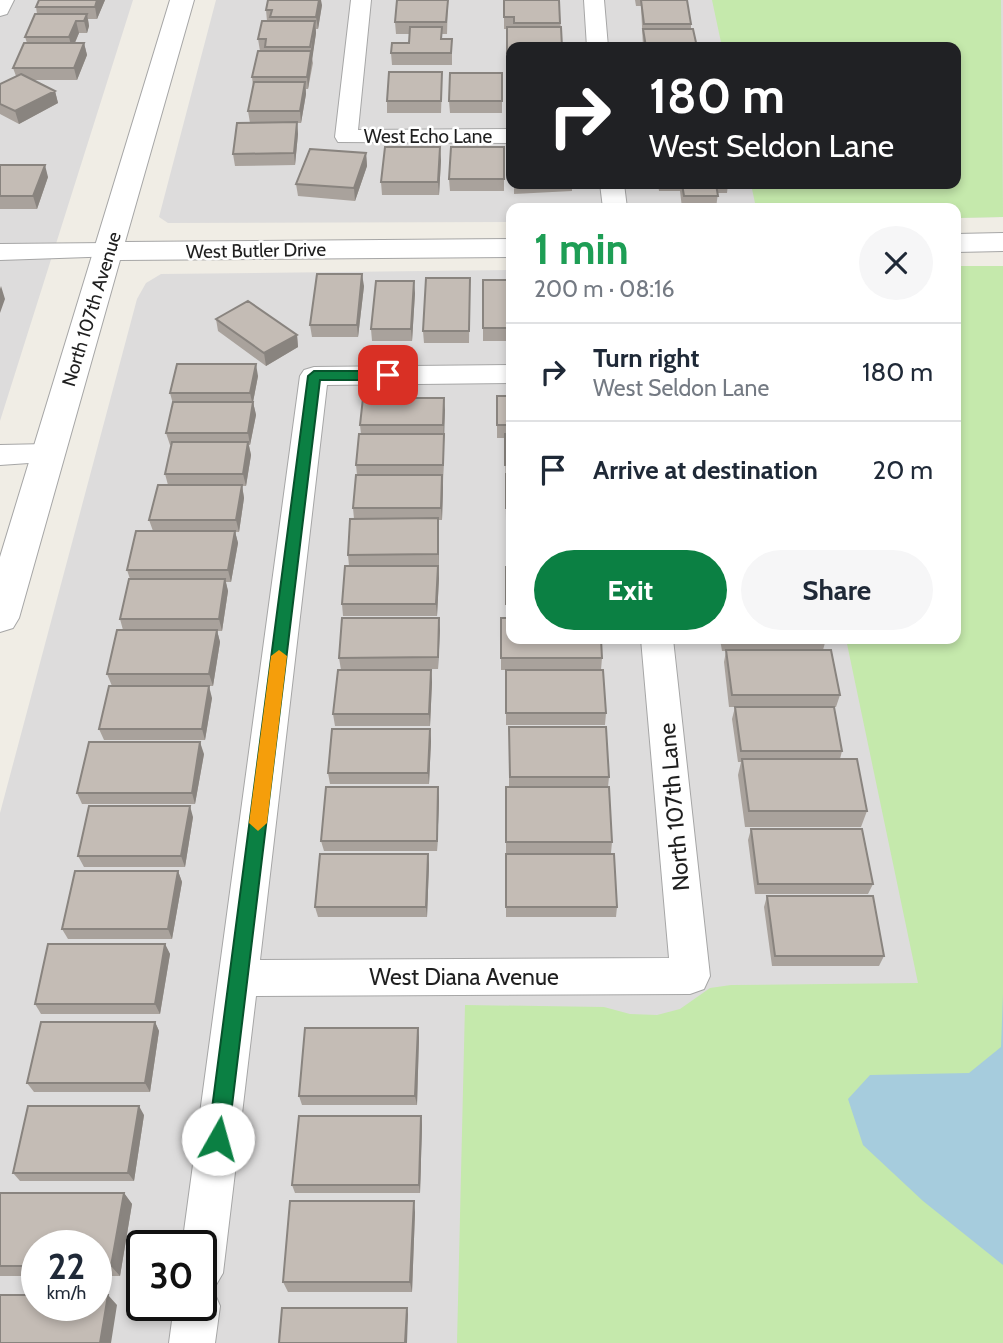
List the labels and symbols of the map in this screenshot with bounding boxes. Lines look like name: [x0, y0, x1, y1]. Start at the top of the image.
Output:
street label: West Echo Lane: [364, 125, 492, 148]
street label: North 107th Avenue: [57, 229, 126, 389]
street label: West Butler Drive: [186, 238, 327, 263]
pin: [358, 345, 418, 405]
street label: North 107th Lane: [653, 722, 695, 892]
street label: West Diana Avenue: [369, 963, 559, 991]
position arrow: [181, 1102, 255, 1176]
speed limit sign: 30: [126, 1230, 217, 1321]

